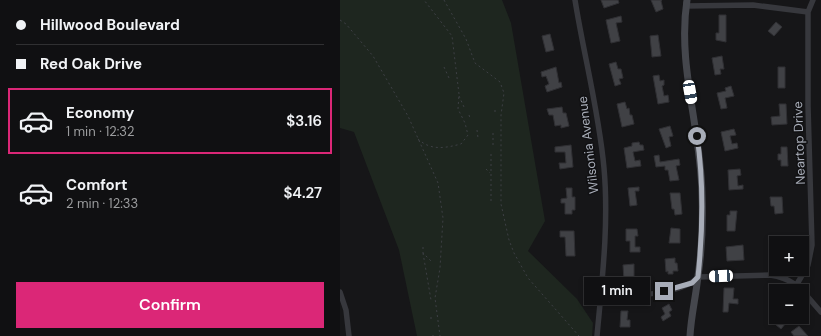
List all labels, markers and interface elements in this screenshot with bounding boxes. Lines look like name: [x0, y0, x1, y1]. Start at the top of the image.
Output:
text: Hillwood Boulevard: [40, 15, 180, 35]
text: Red Oak Drive: [40, 54, 142, 74]
car: [682, 79, 698, 105]
street label: Wilsonia Avenue: [574, 95, 602, 195]
street label: Neartop Drive: [789, 101, 809, 185]
icon: car: [18, 103, 54, 139]
text: Economy: [66, 103, 134, 123]
text: $3.16: [286, 111, 322, 131]
text: 1 min · 12:32: [66, 123, 135, 140]
route start: [688, 127, 706, 145]
icon: car: [18, 175, 54, 211]
text: Comfort: [66, 175, 127, 195]
text: $4.27: [283, 183, 322, 203]
text: 2 min · 12:33: [66, 195, 138, 212]
map controls: [769, 236, 809, 324]
button: +: [769, 236, 809, 276]
car: [709, 269, 733, 283]
callout: 1 min: [584, 277, 650, 305]
button: Confirm: [16, 282, 324, 328]
text: 1 min: [601, 282, 633, 299]
route end: [655, 282, 673, 300]
button: −: [769, 284, 809, 324]

